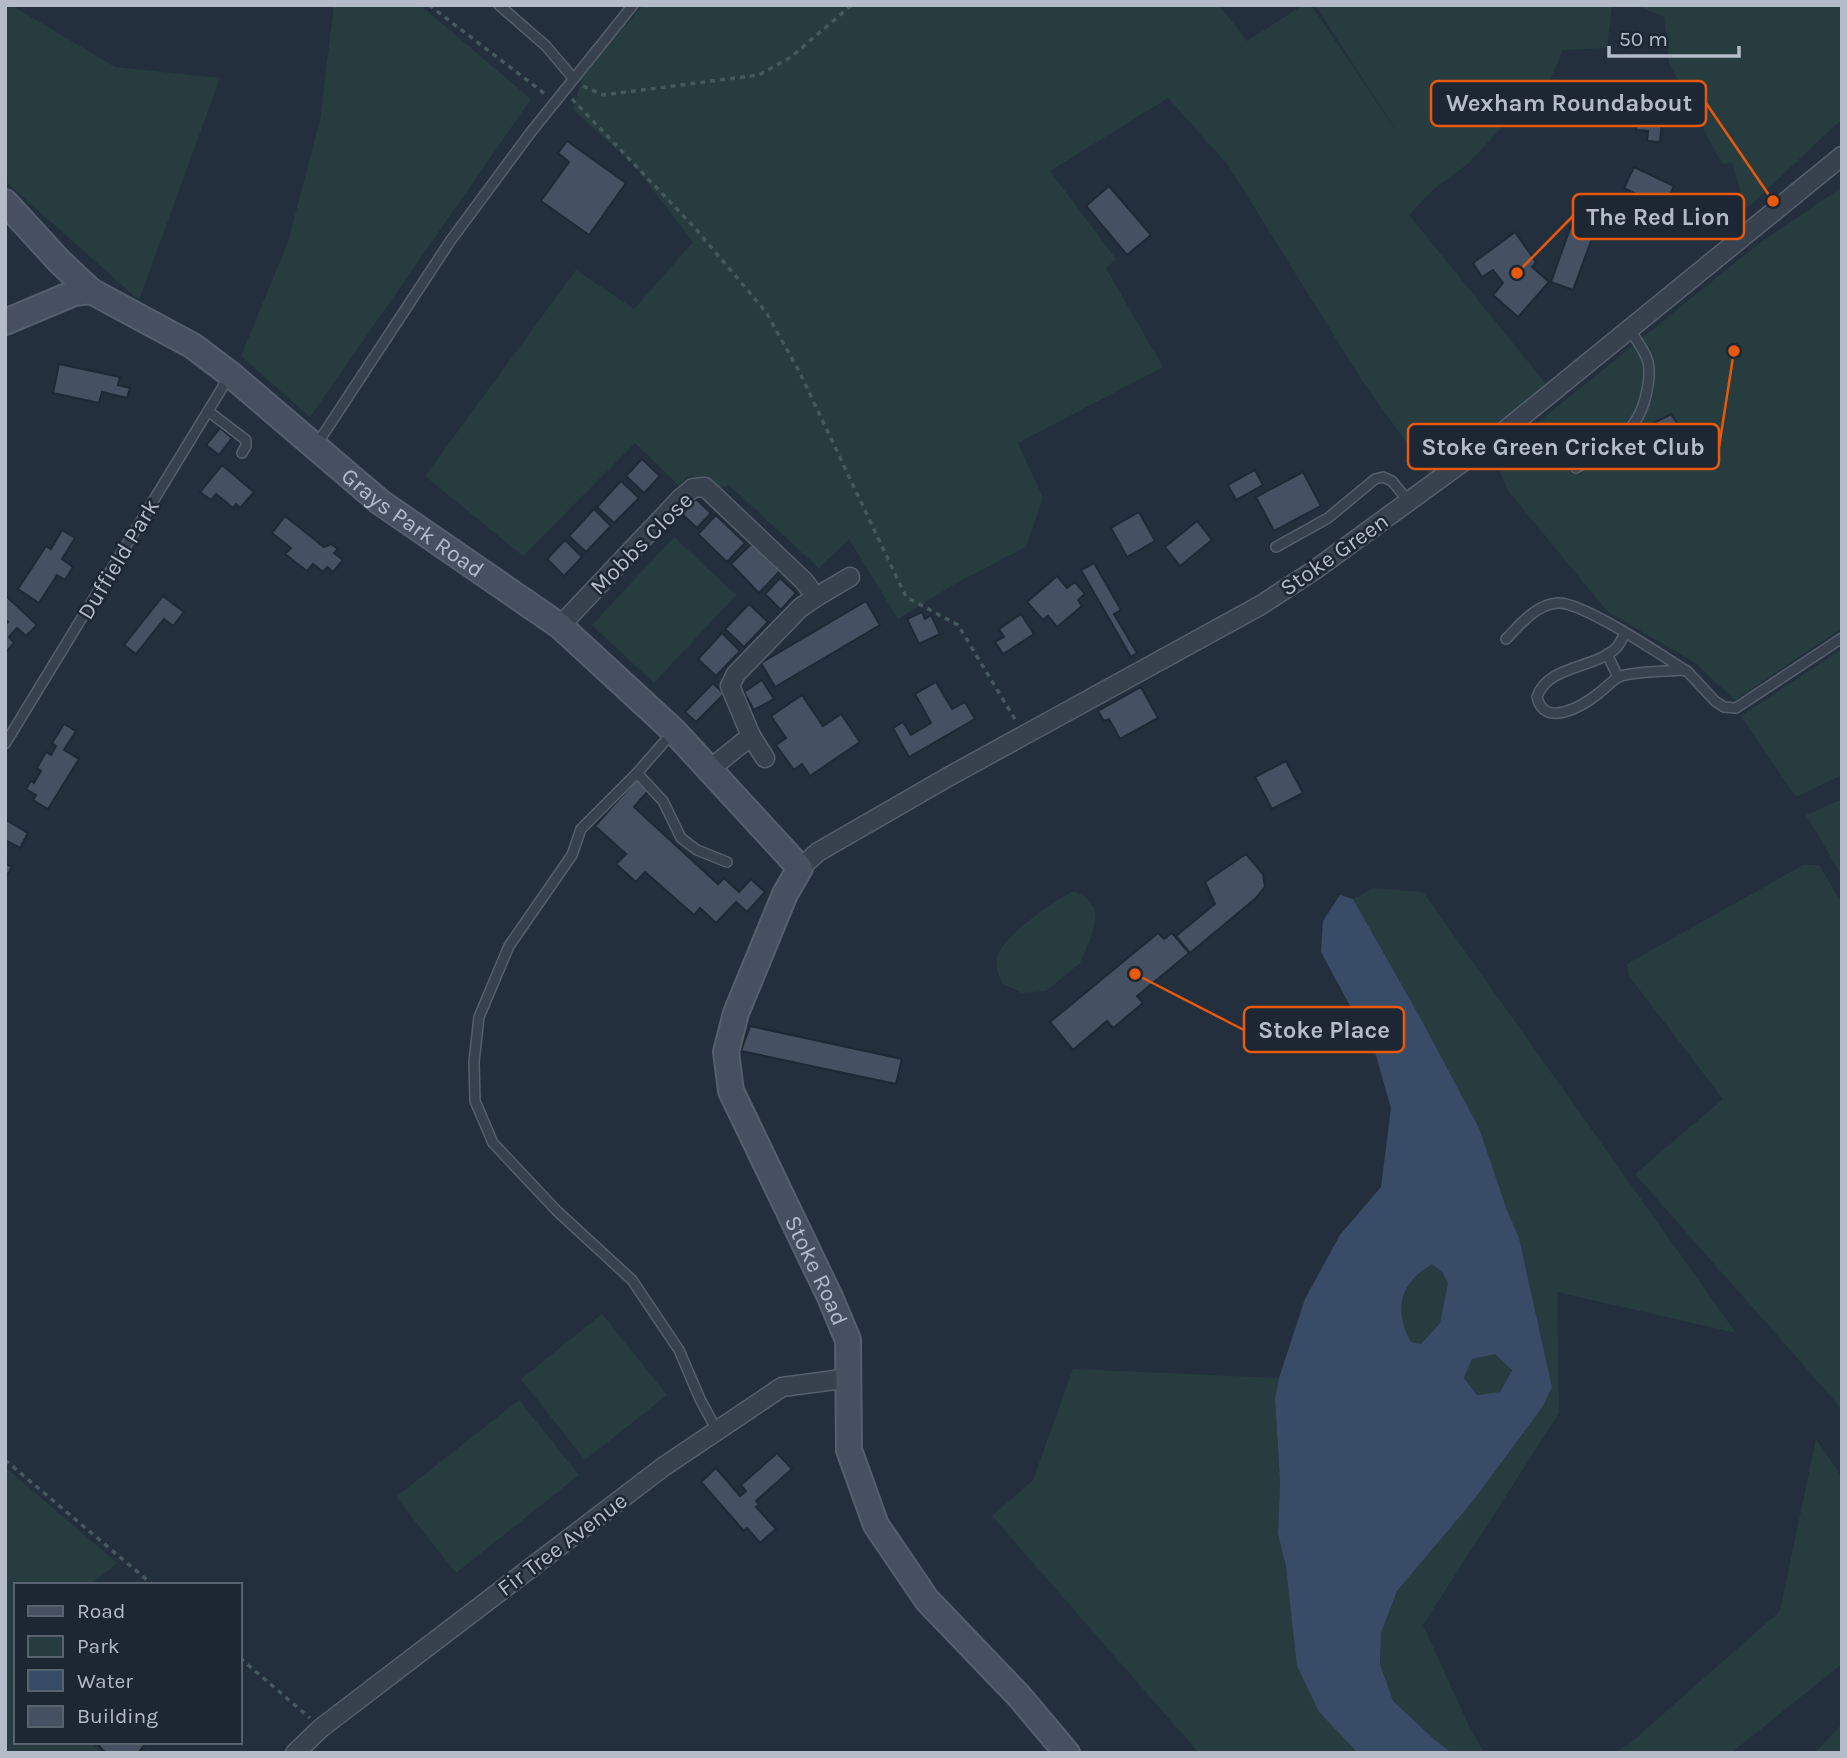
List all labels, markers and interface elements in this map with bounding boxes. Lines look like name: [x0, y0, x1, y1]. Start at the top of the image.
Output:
scale bar: [1609, 14, 1738, 58]
text: 50 m: [1619, 27, 1668, 51]
callout: Wexham Roundabout: [1431, 81, 1706, 126]
text: Wexham Roundabout: [1446, 89, 1692, 117]
callout: The Red Lion: [1573, 194, 1744, 239]
text: The Red Lion: [1586, 203, 1730, 231]
callout: Stoke Green Cricket Club: [1408, 424, 1719, 469]
text: Stoke Green Cricket Club: [1421, 433, 1705, 461]
street label: Grays Park Road: [336, 462, 489, 583]
street label: Mobbs Close: [584, 486, 698, 600]
street label: Duffield Park: [72, 494, 165, 624]
street label: Stoke Green: [1275, 507, 1394, 602]
callout: Stoke Place: [1244, 1007, 1404, 1052]
text: Stoke Place: [1258, 1016, 1390, 1044]
street label: Stoke Road: [779, 1211, 853, 1329]
street label: Fir Tree Avenue: [492, 1487, 633, 1602]
legend: [14, 1583, 242, 1744]
text: Road: [77, 1599, 125, 1623]
text: Park: [77, 1634, 120, 1658]
text: Water: [77, 1669, 133, 1693]
text: Building: [77, 1704, 158, 1728]

